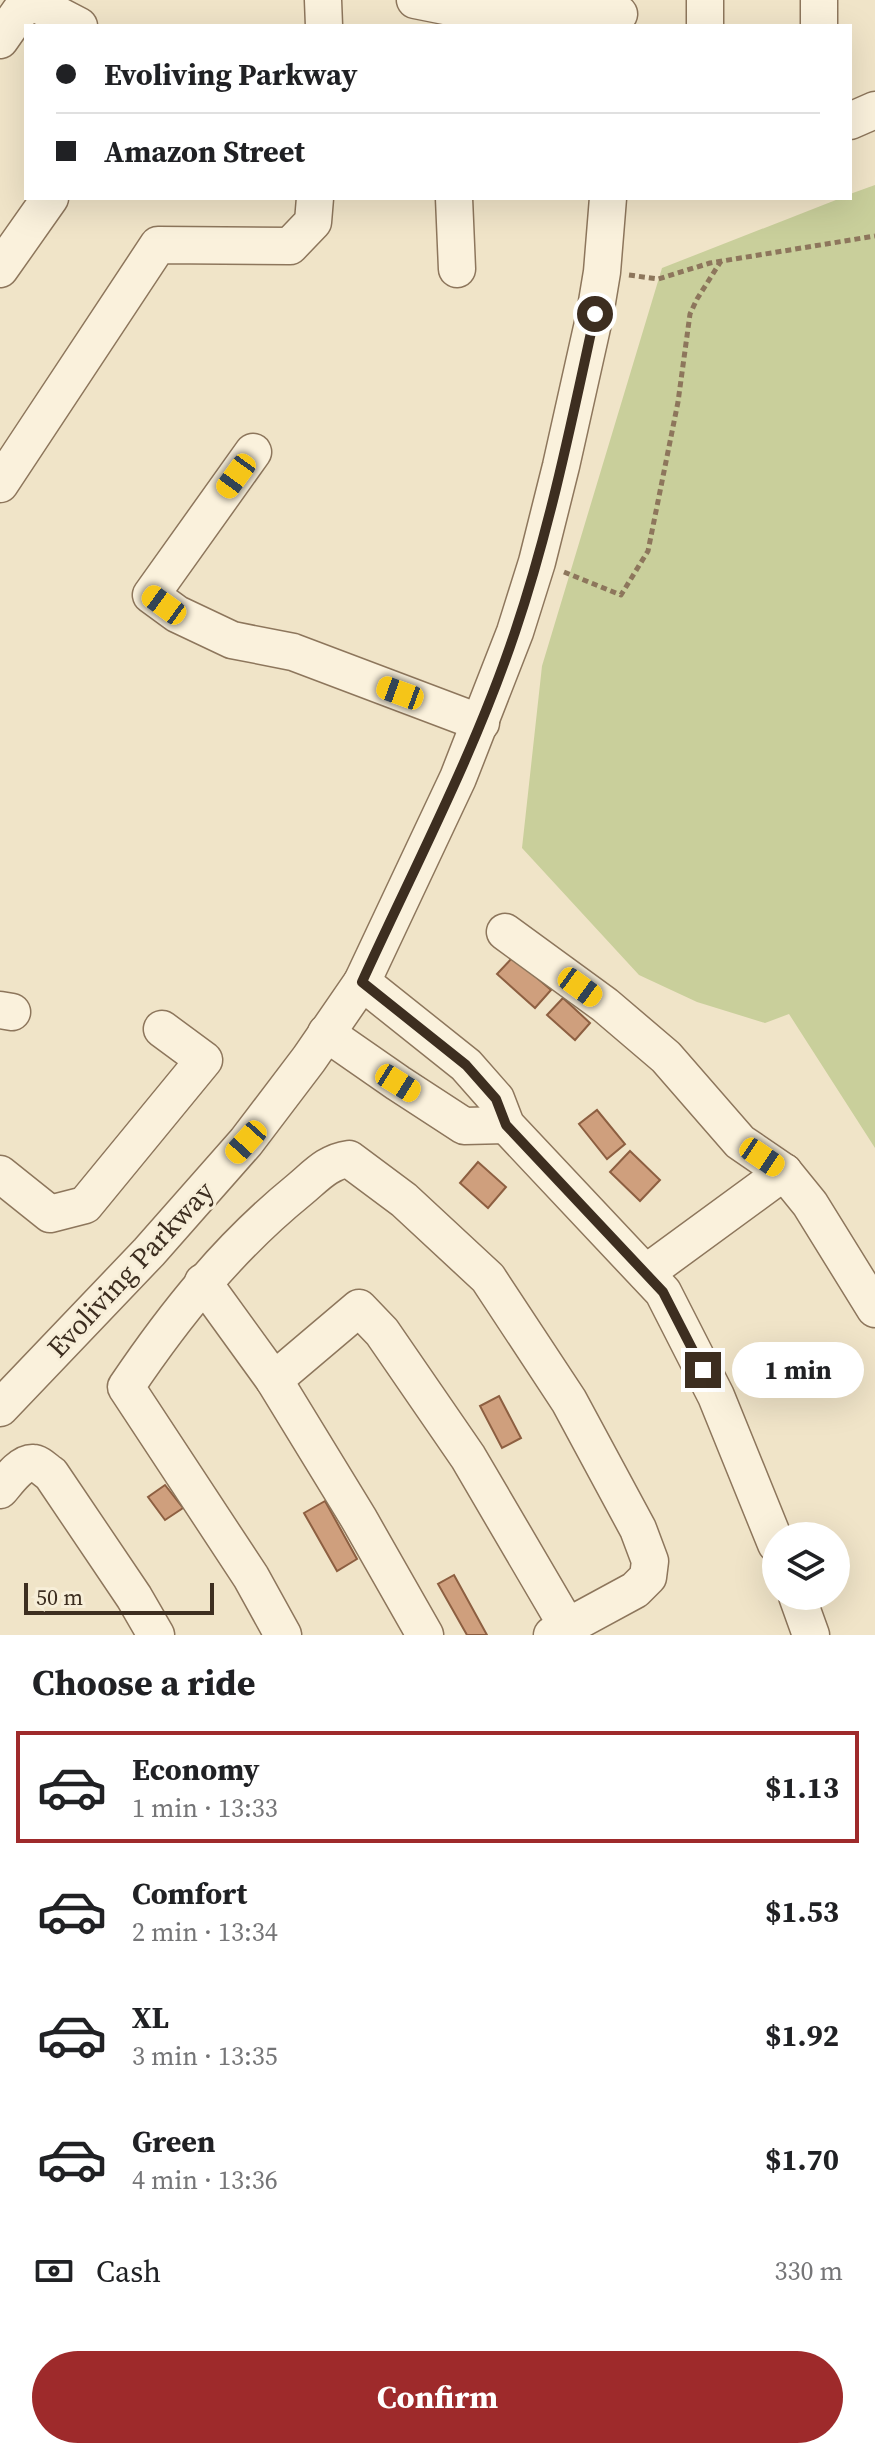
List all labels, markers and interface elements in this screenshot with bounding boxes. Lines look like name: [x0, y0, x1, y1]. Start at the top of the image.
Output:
text: Evoliving Parkway: [104, 54, 357, 95]
text: Amazon Street: [104, 131, 305, 172]
route start: [577, 296, 613, 332]
car: [212, 450, 260, 502]
car: [138, 581, 190, 629]
car: [373, 674, 427, 712]
car: [554, 963, 606, 1011]
car: [371, 1060, 425, 1106]
car: [221, 1116, 271, 1168]
car: [735, 1134, 789, 1180]
street label: Evoliving Parkway: [38, 1172, 222, 1365]
callout: 1 min: [731, 1342, 863, 1398]
route end: [685, 1352, 721, 1388]
text: 1 min: [764, 1352, 832, 1388]
map controls: [762, 1522, 850, 1610]
button: layers: [762, 1522, 850, 1610]
scale bar: [24, 1579, 214, 1615]
text: 50 m: [36, 1582, 83, 1612]
text: Choose a ride: [32, 1658, 255, 1707]
text: Economy: [132, 1749, 260, 1790]
icon: car: [36, 1751, 108, 1823]
text: $1.13: [765, 1767, 839, 1808]
text: 1 min · 13:33: [132, 1790, 278, 1826]
text: Comfort: [132, 1873, 247, 1914]
icon: car: [36, 1875, 108, 1947]
text: $1.53: [765, 1891, 839, 1932]
text: 2 min · 13:34: [132, 1914, 278, 1950]
text: XL: [132, 1997, 169, 2038]
icon: car: [36, 1999, 108, 2071]
text: $1.92: [765, 2015, 839, 2056]
text: 3 min · 13:35: [132, 2038, 278, 2074]
text: Green: [132, 2121, 215, 2162]
icon: car: [36, 2123, 108, 2195]
text: $1.70: [765, 2139, 839, 2180]
text: 4 min · 13:36: [132, 2162, 278, 2198]
icon: cash: [32, 2249, 76, 2293]
text: Cash: [96, 2251, 161, 2292]
text: 330 m: [775, 2253, 843, 2289]
button: Confirm: [32, 2351, 843, 2443]

